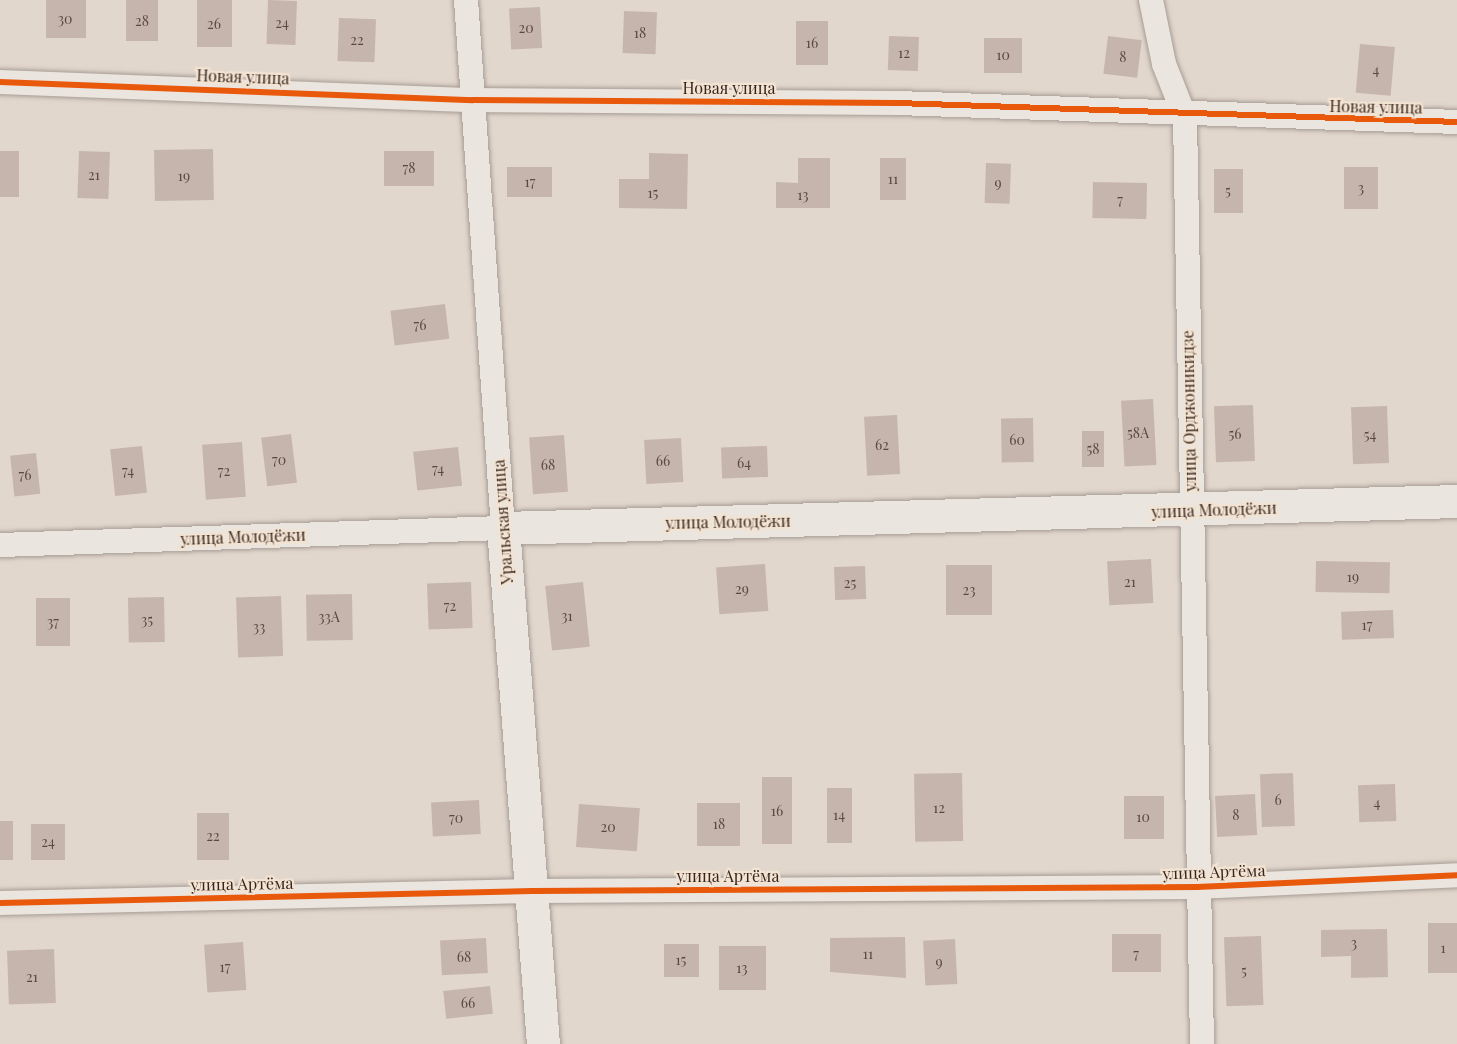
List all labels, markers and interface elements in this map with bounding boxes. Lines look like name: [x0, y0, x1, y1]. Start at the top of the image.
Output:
house number: 30: [58, 11, 72, 27]
house number: 28: [135, 13, 149, 29]
house number: 24: [275, 15, 289, 31]
house number: 26: [207, 16, 221, 32]
house number: 20: [518, 20, 534, 36]
house number: 18: [634, 25, 646, 41]
house number: 22: [350, 32, 364, 48]
house number: 16: [806, 35, 818, 51]
house number: 12: [898, 45, 910, 61]
house number: 10: [996, 47, 1010, 63]
house number: 8: [1119, 49, 1127, 65]
house number: 4: [1373, 62, 1379, 78]
street label: Новая улица: [196, 66, 290, 88]
street label: Новая улица: [682, 78, 776, 98]
street label: Новая улица: [1329, 97, 1423, 117]
house number: 78: [403, 160, 415, 176]
house number: 21: [88, 167, 100, 183]
house number: 19: [178, 168, 190, 184]
house number: 11: [888, 171, 898, 187]
house number: 17: [525, 174, 535, 190]
house number: 9: [994, 175, 1002, 191]
house number: 3: [1358, 180, 1364, 196]
house number: 5: [1225, 183, 1231, 199]
house number: 15: [648, 185, 658, 201]
house number: 13: [797, 187, 809, 203]
house number: 7: [1117, 192, 1123, 208]
house number: 76: [414, 317, 426, 333]
street label: улица Орджоникидзе: [1178, 330, 1200, 492]
house number: 58А: [1127, 425, 1149, 441]
house number: 56: [1228, 426, 1242, 442]
house number: 54: [1364, 427, 1376, 443]
house number: 60: [1009, 432, 1025, 448]
house number: 62: [875, 437, 889, 453]
house number: 58: [1086, 441, 1100, 457]
house number: 70: [272, 452, 286, 468]
house number: 66: [656, 453, 670, 469]
house number: 64: [737, 455, 751, 471]
house number: 68: [541, 457, 555, 473]
street label: Уральская улица: [489, 459, 517, 585]
house number: 74: [432, 461, 444, 477]
house number: 74: [122, 463, 134, 479]
house number: 72: [218, 463, 230, 479]
house number: 76: [19, 467, 31, 483]
street label: улица Молодёжи: [1151, 498, 1277, 522]
street label: улица Молодёжи: [665, 511, 791, 533]
street label: улица Молодёжи: [180, 525, 306, 549]
house number: 19: [1347, 569, 1359, 585]
house number: 21: [1124, 574, 1136, 590]
house number: 25: [844, 575, 856, 591]
house number: 29: [735, 581, 749, 597]
house number: 23: [962, 582, 976, 598]
house number: 72: [444, 598, 456, 614]
house number: 31: [561, 608, 573, 624]
house number: 33А: [318, 609, 340, 625]
house number: 35: [141, 612, 153, 628]
house number: 37: [47, 614, 59, 630]
house number: 17: [1362, 617, 1372, 633]
house number: 33: [253, 619, 265, 635]
house number: 6: [1274, 792, 1282, 808]
house number: 4: [1374, 795, 1380, 811]
house number: 12: [933, 800, 945, 816]
house number: 16: [771, 803, 783, 819]
house number: 14: [833, 807, 845, 823]
house number: 8: [1232, 807, 1240, 823]
house number: 10: [1136, 809, 1150, 825]
house number: 70: [449, 810, 463, 826]
house number: 18: [713, 816, 725, 832]
house number: 20: [600, 819, 616, 835]
house number: 22: [206, 828, 220, 844]
house number: 24: [41, 834, 55, 850]
street label: улица Артёма: [1162, 861, 1266, 883]
street label: улица Артёма: [677, 866, 779, 886]
street label: улица Артёма: [190, 874, 294, 894]
house number: 3: [1351, 935, 1357, 951]
house number: 1: [1440, 940, 1446, 956]
house number: 11: [863, 946, 873, 962]
house number: 7: [1133, 946, 1139, 962]
house number: 68: [457, 949, 471, 965]
house number: 15: [676, 952, 686, 968]
house number: 9: [935, 954, 943, 970]
house number: 17: [220, 959, 230, 975]
house number: 13: [736, 960, 748, 976]
house number: 5: [1241, 963, 1247, 979]
house number: 21: [26, 969, 38, 985]
house number: 66: [461, 995, 475, 1011]

